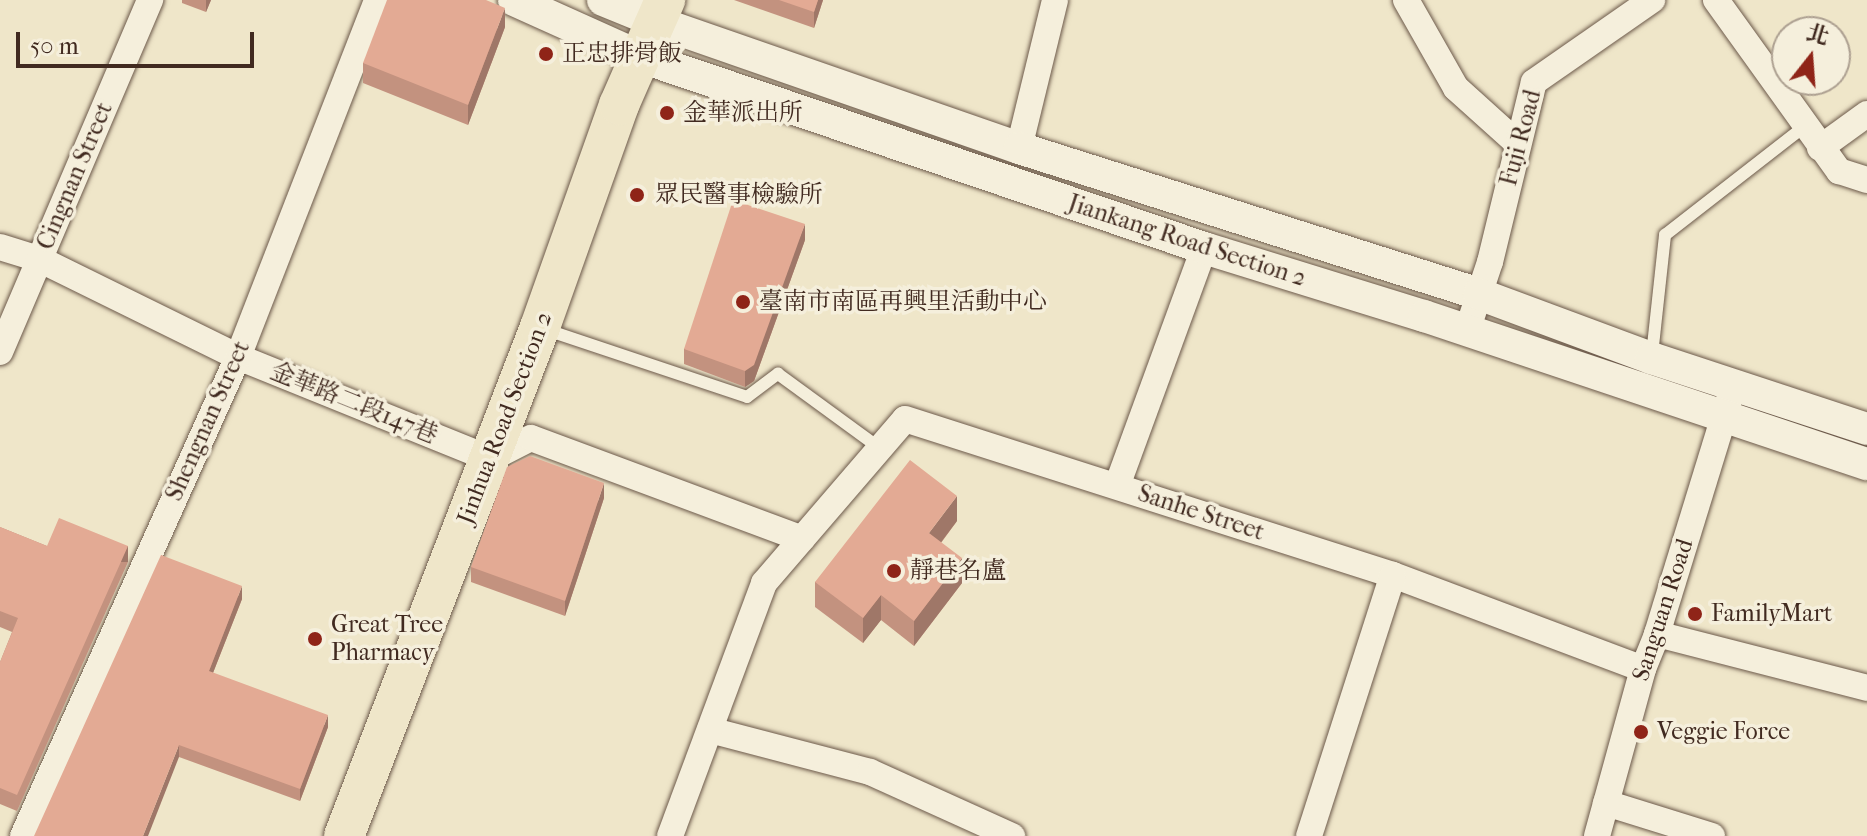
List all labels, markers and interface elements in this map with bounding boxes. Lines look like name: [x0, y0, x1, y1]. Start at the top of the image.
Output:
scale bar: [20, 16, 258, 66]
north arrow: [1771, 16, 1851, 96]
text: 北: [1803, 19, 1832, 51]
text: 50 m: [30, 32, 79, 60]
place label: 正忠排骨飯: [562, 40, 682, 68]
marker: 正忠排骨飯: [537, 45, 555, 63]
street label: Fuji Road: [1494, 87, 1548, 189]
street label: Cingnan Street: [31, 98, 119, 254]
place label: 金華派出所: [683, 99, 803, 127]
marker: 金華派出所: [658, 104, 676, 122]
place label: 眾民醫事檢驗所: [655, 181, 823, 209]
marker: 眾民醫事檢驗所: [626, 184, 648, 206]
street label: Jiankang Road Section 2: [1064, 189, 1310, 293]
place label: 臺南市南區再興里活動中心: [759, 288, 1047, 316]
marker: 臺南市南區再興里活動中心: [734, 293, 752, 311]
street label: Jinhua Road Section 2: [451, 308, 559, 528]
street label: Shengnan Street: [160, 337, 256, 505]
street label: 金華路二段147巷: [266, 356, 442, 450]
street label: Sanhe Street: [1134, 479, 1268, 547]
street label: Sanguan Road: [1626, 535, 1700, 685]
place label: 靜巷名盧: [910, 557, 1006, 585]
marker: 靜巷名盧: [885, 562, 903, 580]
place label: FamilyMart: [1711, 600, 1832, 628]
marker: FamilyMart: [1686, 605, 1704, 623]
place label: Great Tree Pharmacy: [331, 611, 443, 667]
marker: Great Tree Pharmacy: [306, 630, 324, 648]
place label: Veggie Force: [1657, 718, 1790, 746]
marker: Veggie Force: [1632, 723, 1650, 741]

